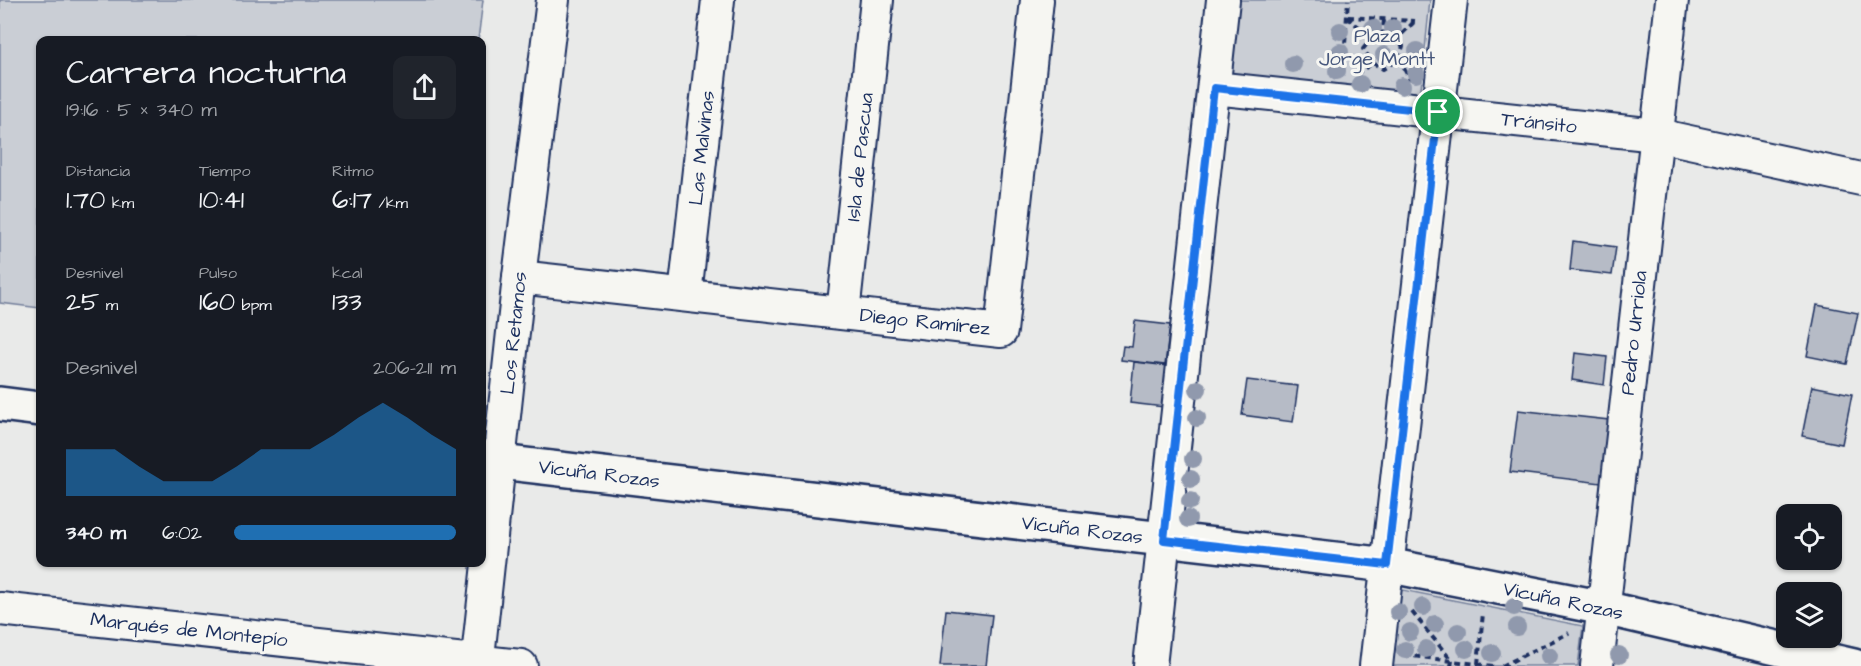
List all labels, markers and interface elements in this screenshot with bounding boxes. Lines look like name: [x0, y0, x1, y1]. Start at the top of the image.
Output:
park label: Plaza Jorge Montt: [1319, 22, 1435, 74]
text: Carrera nocturna: [66, 50, 346, 96]
button: share: [393, 56, 456, 119]
pin: [1412, 86, 1463, 137]
street label: Las Malvinas: [682, 89, 722, 207]
street label: Isla de Pascua: [839, 91, 881, 223]
icon: arrive: [1421, 95, 1454, 128]
text: 19:16 · 5 × 340 m: [66, 96, 217, 124]
street label: Tránsito: [1500, 105, 1578, 141]
text: Distancia: [66, 160, 130, 182]
text: Tiempo: [199, 160, 250, 182]
text: Ritmo: [332, 160, 374, 182]
text: 1.70: [66, 182, 105, 218]
text: 10:41: [199, 182, 244, 218]
text: 6:17: [332, 182, 372, 218]
text: km: [105, 192, 134, 214]
text: /km: [372, 192, 408, 214]
text: Desnivel: [66, 262, 123, 284]
text: Pulso: [199, 262, 237, 284]
text: kcal: [332, 262, 363, 284]
street label: Pedro Urriola: [1614, 269, 1654, 397]
street label: Los Retamos: [494, 270, 534, 396]
text: 25: [66, 284, 99, 320]
text: 160: [199, 284, 235, 320]
text: 133: [332, 284, 362, 320]
text: m: [99, 294, 118, 316]
text: bpm: [235, 294, 272, 316]
street label: Diego Ramírez: [858, 301, 992, 344]
text: Desnivel: [66, 354, 137, 382]
text: 206–211 m: [373, 354, 456, 382]
street label: Vicuña Rozas: [537, 453, 661, 495]
map controls: [1776, 504, 1842, 648]
button: locate: [1776, 504, 1842, 570]
street label: Vicuña Rozas: [1020, 509, 1144, 551]
text: 340 m: [66, 519, 126, 547]
text: 6:02: [162, 519, 202, 547]
street label: Vicuña Rozas: [1500, 575, 1626, 627]
button: layers: [1776, 582, 1842, 648]
street label: Marqués de Montepío: [89, 606, 289, 654]

